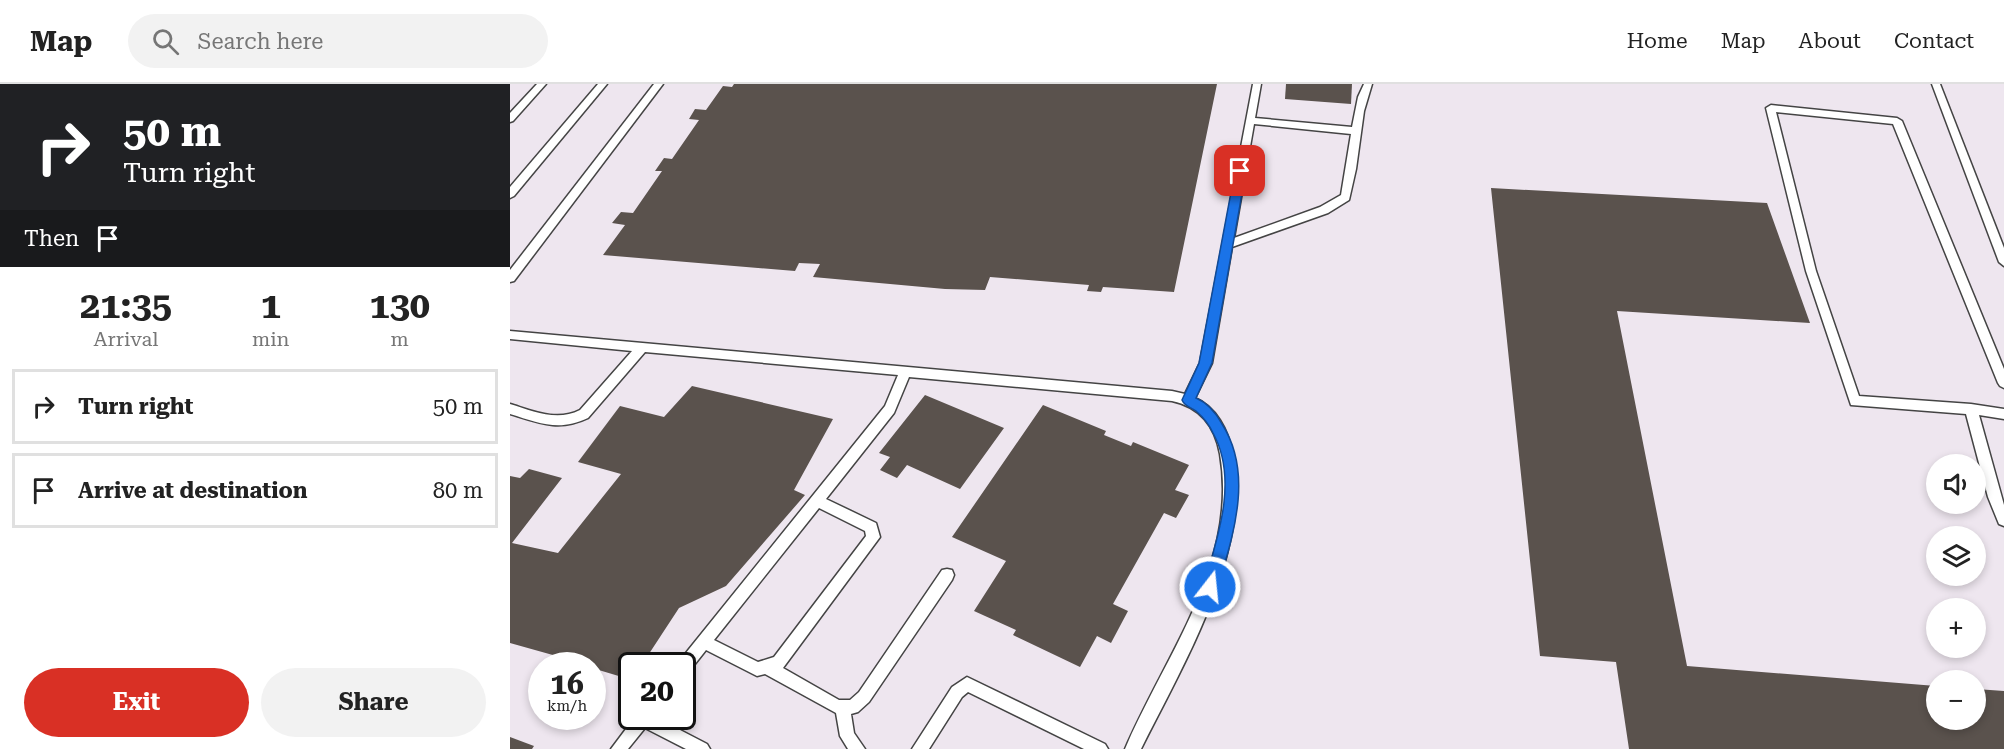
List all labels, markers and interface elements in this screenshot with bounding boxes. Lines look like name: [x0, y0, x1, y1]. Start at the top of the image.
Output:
search box: [128, 14, 548, 68]
text: Map: [30, 25, 92, 58]
icon: search: [149, 25, 182, 58]
text: Search here: [197, 29, 323, 54]
text: Home: [1627, 29, 1688, 53]
text: Map: [1721, 29, 1766, 53]
text: About: [1799, 29, 1861, 53]
text: Contact: [1894, 29, 1974, 53]
text: 50 m: [123, 107, 221, 156]
icon: right: [24, 108, 102, 186]
pin: [1214, 145, 1265, 196]
icon: arrive: [1223, 154, 1256, 187]
text: Turn right: [123, 157, 256, 189]
icon: arrive: [91, 222, 124, 255]
text: Then: [24, 226, 79, 251]
text: 21:35: [80, 285, 172, 327]
text: 1: [261, 285, 281, 327]
text: 130: [370, 285, 430, 327]
text: Arrival: [93, 327, 158, 351]
text: min: [252, 327, 289, 351]
text: m: [391, 327, 409, 351]
icon: right: [27, 390, 60, 423]
text: Turn right: [78, 394, 193, 419]
text: 50 m: [433, 394, 483, 419]
map controls: [1926, 454, 1986, 730]
button: sound: [1926, 454, 1986, 514]
icon: arrive: [27, 474, 60, 507]
text: Arrive at destination: [78, 478, 307, 503]
text: 80 m: [433, 478, 483, 503]
button: layers: [1926, 526, 1986, 586]
position arrow: [1178, 555, 1242, 619]
button: +: [1926, 598, 1986, 658]
speed limit sign: 20: [618, 652, 696, 730]
text: 16: [550, 666, 584, 701]
button: Exit: [24, 668, 249, 737]
button: Share: [261, 668, 486, 737]
button: −: [1926, 670, 1986, 730]
text: km/h: [547, 697, 587, 715]

